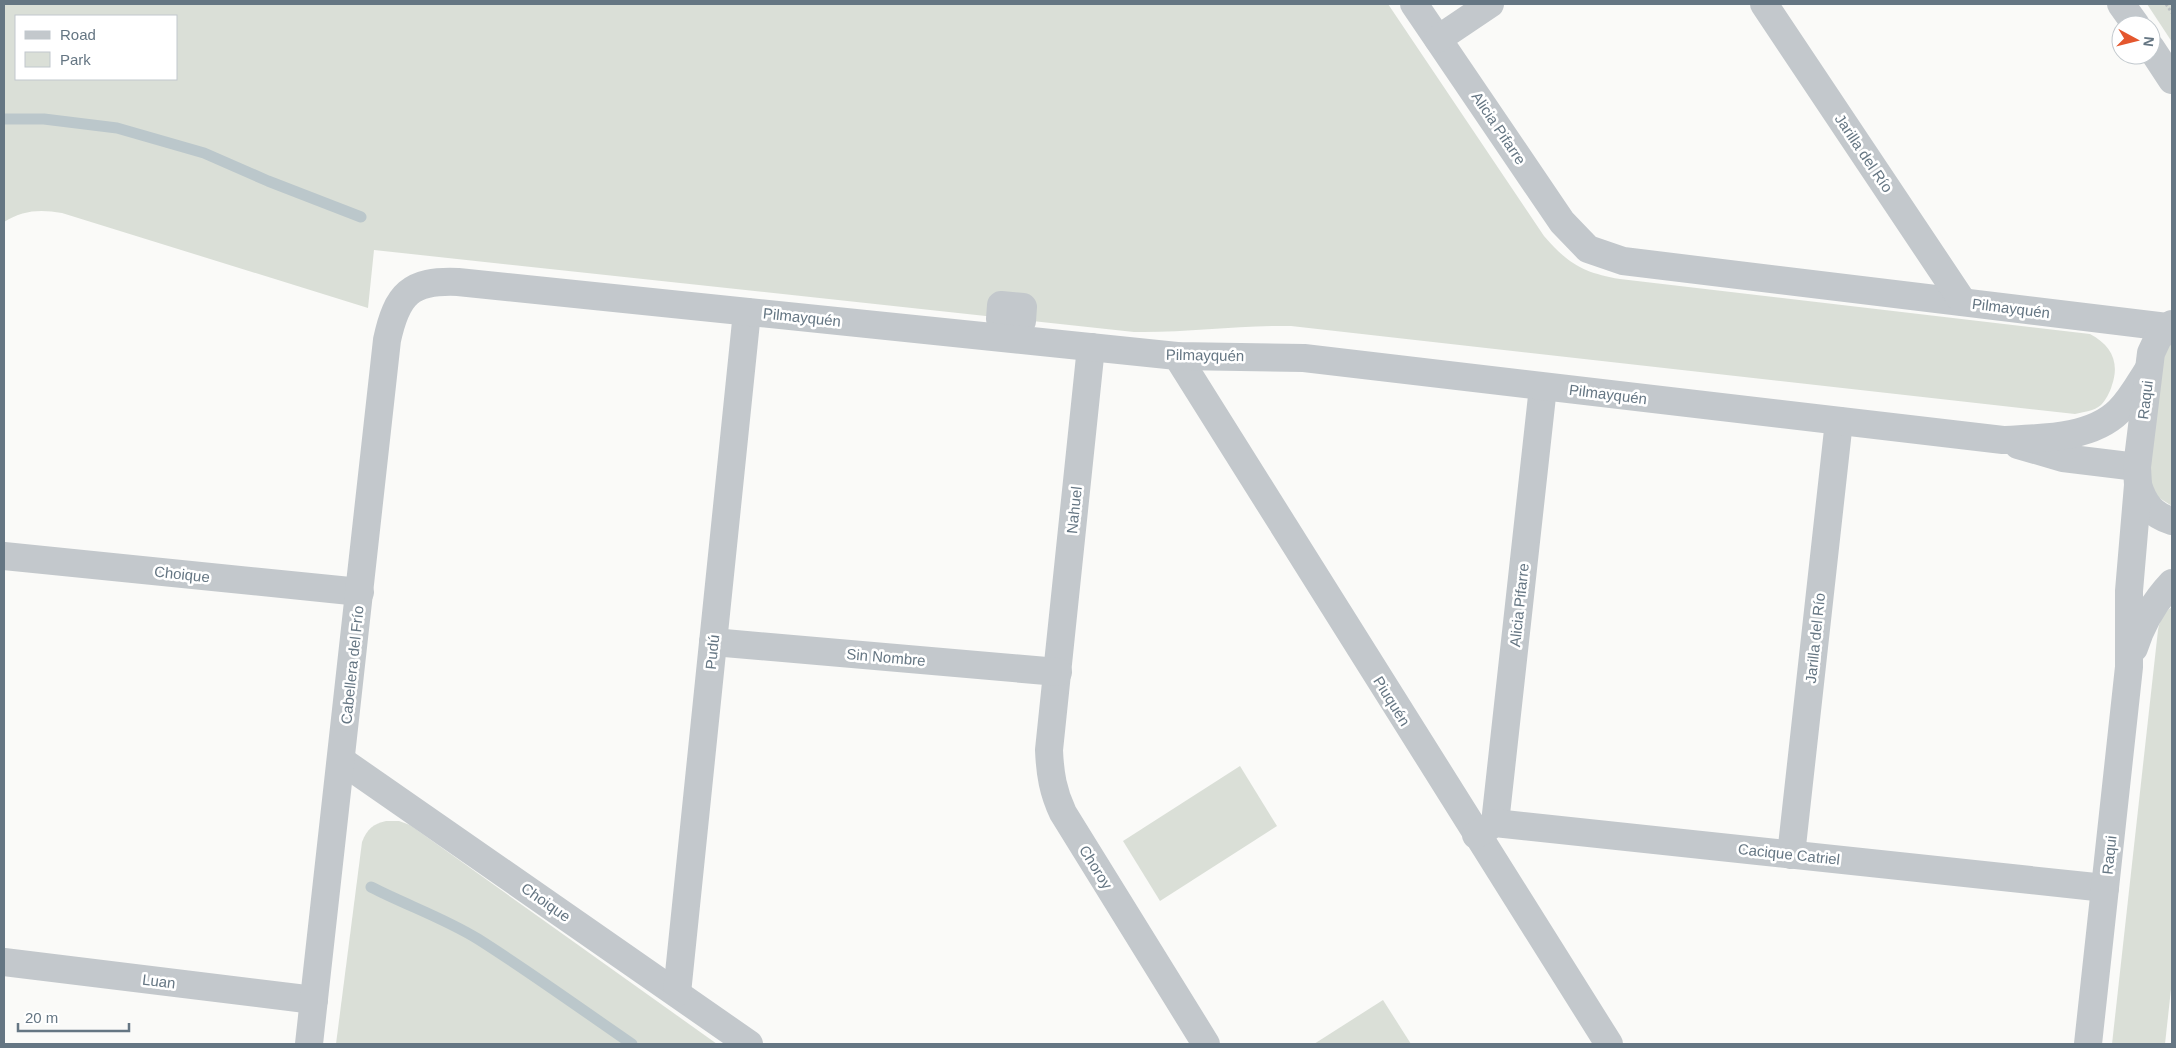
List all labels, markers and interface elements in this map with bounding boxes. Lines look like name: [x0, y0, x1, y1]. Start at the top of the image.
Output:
legend: [15, 15, 178, 80]
north arrow: [2111, 15, 2161, 65]
text: Road: [60, 26, 96, 43]
text: N: [2140, 36, 2157, 48]
text: Park: [60, 51, 91, 68]
street label: Alicia Pifarre: [1468, 88, 1530, 168]
street label: Jarilla del Río: [1832, 111, 1896, 195]
street label: Pilmayquén: [1971, 295, 2051, 321]
street label: Pilmayquén: [762, 304, 842, 330]
street label: Pilmayquén: [1166, 346, 1244, 364]
street label: Raqui: [2134, 380, 2156, 420]
street label: Pilmayquén: [1568, 381, 1648, 407]
street label: Nahuel: [1063, 485, 1085, 535]
street label: Alicia Pifarre: [1506, 562, 1532, 648]
street label: Choique: [153, 563, 211, 585]
street label: Jarilla del Río: [1802, 592, 1828, 684]
street label: Cabellera del Frío: [337, 605, 367, 725]
street label: Pudú: [702, 634, 722, 670]
street label: Sin Nombre: [846, 645, 926, 669]
street label: Piuquén: [1370, 673, 1414, 729]
street label: Raqui: [2098, 835, 2120, 875]
street label: Cacique Catriel: [1737, 840, 1841, 868]
street label: Choroy: [1076, 842, 1116, 892]
street label: Choique: [518, 879, 574, 925]
street label: Luan: [141, 971, 177, 991]
scale bar: [18, 1000, 129, 1032]
text: 20 m: [25, 1009, 58, 1026]

